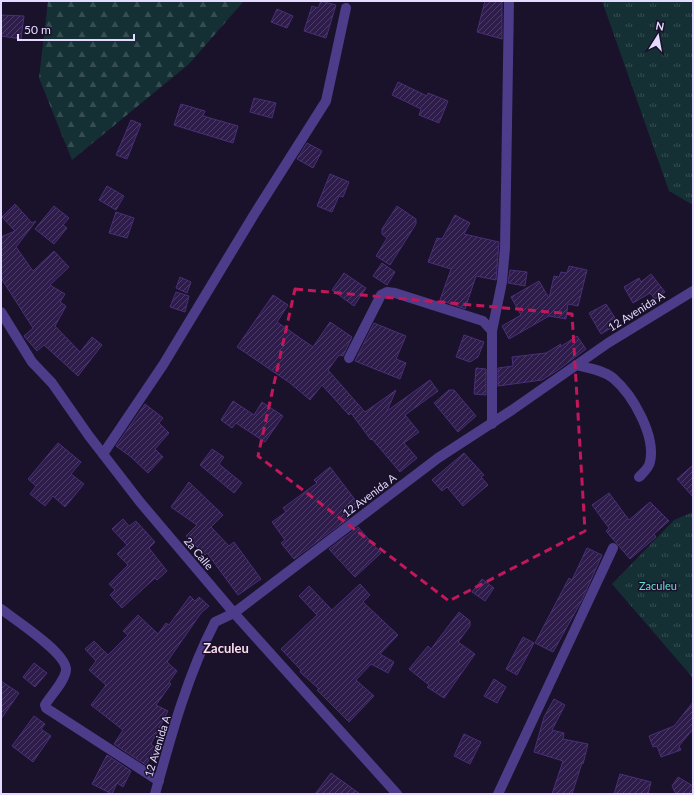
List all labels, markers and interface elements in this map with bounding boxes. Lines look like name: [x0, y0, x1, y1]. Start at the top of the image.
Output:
scale bar: [18, 16, 134, 42]
north arrow: [638, 16, 678, 56]
text: N: [655, 19, 665, 33]
text: 50 m: [24, 22, 51, 37]
street label: 12 Avenida A: [605, 288, 667, 333]
street label: 12 Avenida A: [340, 470, 399, 519]
street label: 2a Calle: [182, 534, 216, 572]
park label: Zaculeu: [639, 579, 677, 592]
district label: Zaculeu: [203, 640, 249, 656]
street label: 12 Avenida A: [141, 713, 173, 778]

